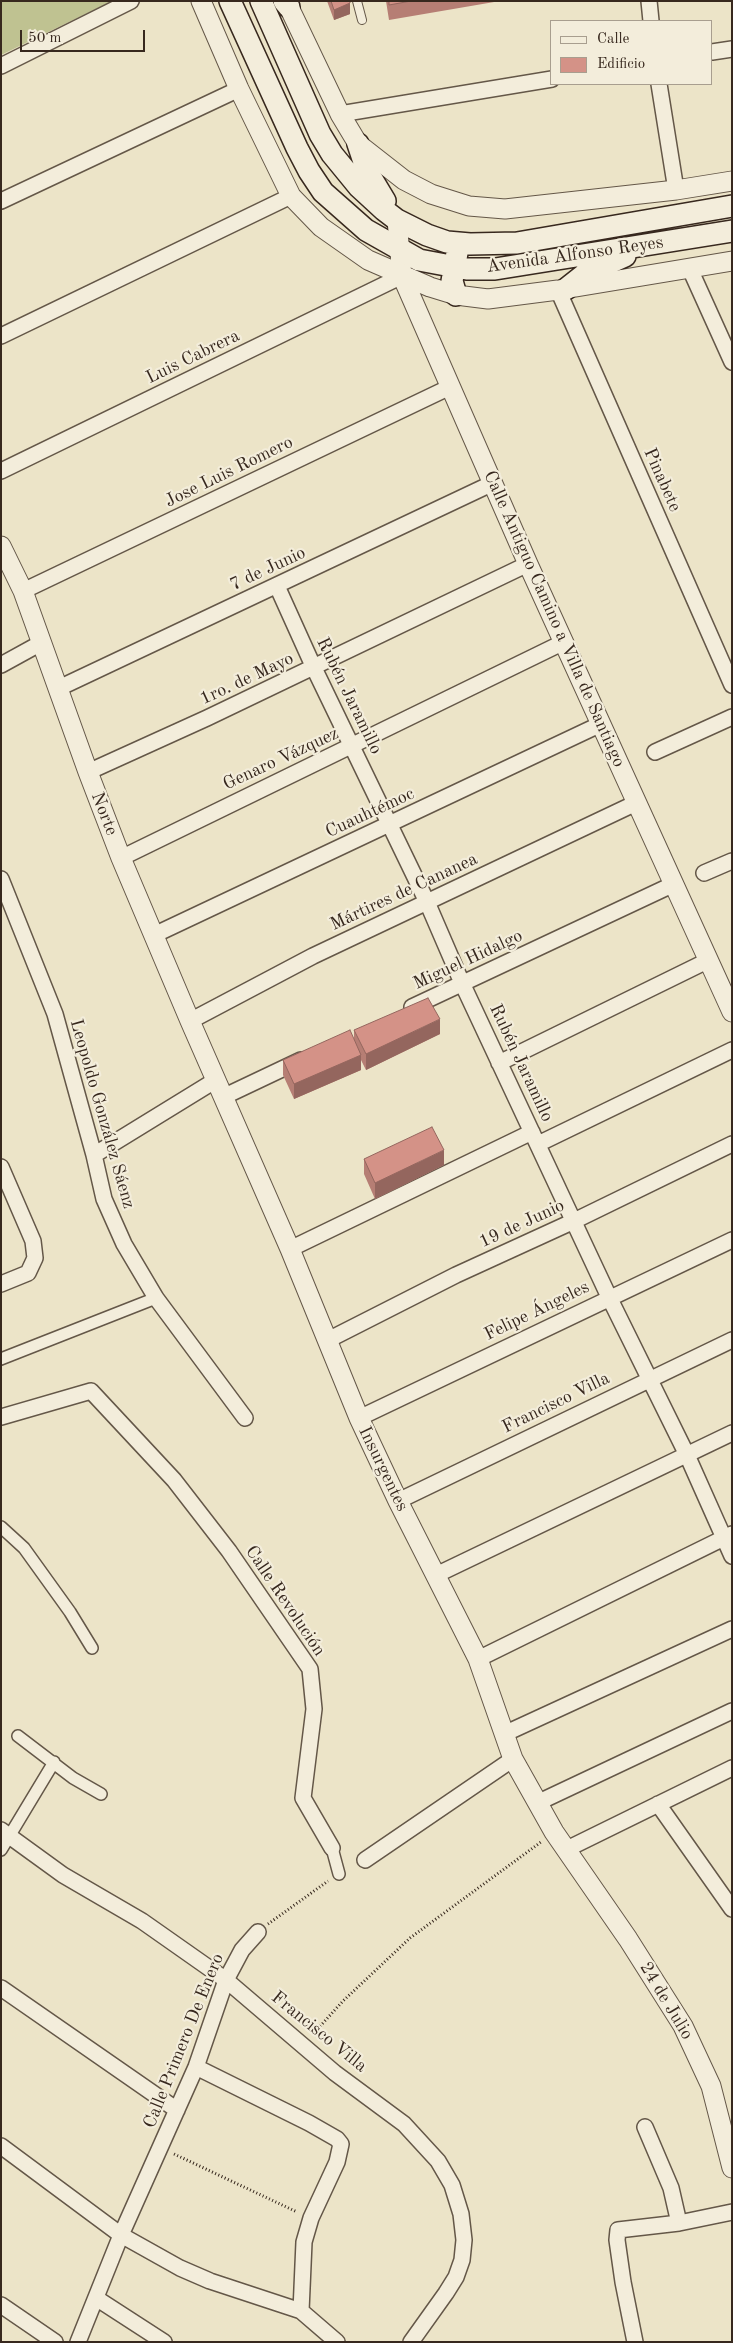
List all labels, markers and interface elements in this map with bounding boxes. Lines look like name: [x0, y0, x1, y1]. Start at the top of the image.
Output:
scale bar: [22, 20, 148, 52]
legend: [550, 20, 713, 85]
text: 50 m: [28, 31, 62, 46]
text: Calle: [597, 32, 629, 47]
text: Edificio: [597, 57, 645, 72]
street label: Avenida Alfonso Reyes: [485, 232, 665, 278]
street label: Luis Cabrera: [143, 325, 243, 389]
street label: Jose Luis Romero: [161, 432, 297, 512]
street label: Pinabete: [638, 445, 686, 515]
street label: Calle Antiguo Camino a Villa de Santiago: [479, 467, 629, 771]
street label: 7 de Junio: [227, 542, 309, 596]
street label: Rubén Jaramillo: [311, 634, 387, 758]
street label: 1ro. de Mayo: [197, 648, 297, 710]
street label: Genaro Vázquez: [220, 723, 342, 795]
street label: Cuauhtémoc: [322, 783, 418, 843]
street label: Norte: [86, 789, 122, 839]
street label: Mártires de Cananea: [327, 848, 481, 936]
street label: Miguel Hidalgo: [410, 925, 526, 995]
street label: Rubén Jaramillo: [484, 1001, 558, 1125]
street label: Leopoldo González Sáenz: [65, 1017, 139, 1211]
street label: 19 de Junio: [476, 1195, 568, 1253]
street label: Felipe Ángeles: [481, 1276, 593, 1346]
street label: Francisco Villa: [499, 1368, 613, 1438]
street label: Insurgentes: [353, 1423, 413, 1515]
street label: Calle Revolución: [240, 1542, 330, 1660]
street label: Calle Primero De Enero: [139, 1951, 229, 2131]
street label: 24 de Julio: [634, 1958, 698, 2044]
street label: Francisco Villa: [267, 1987, 371, 2077]

